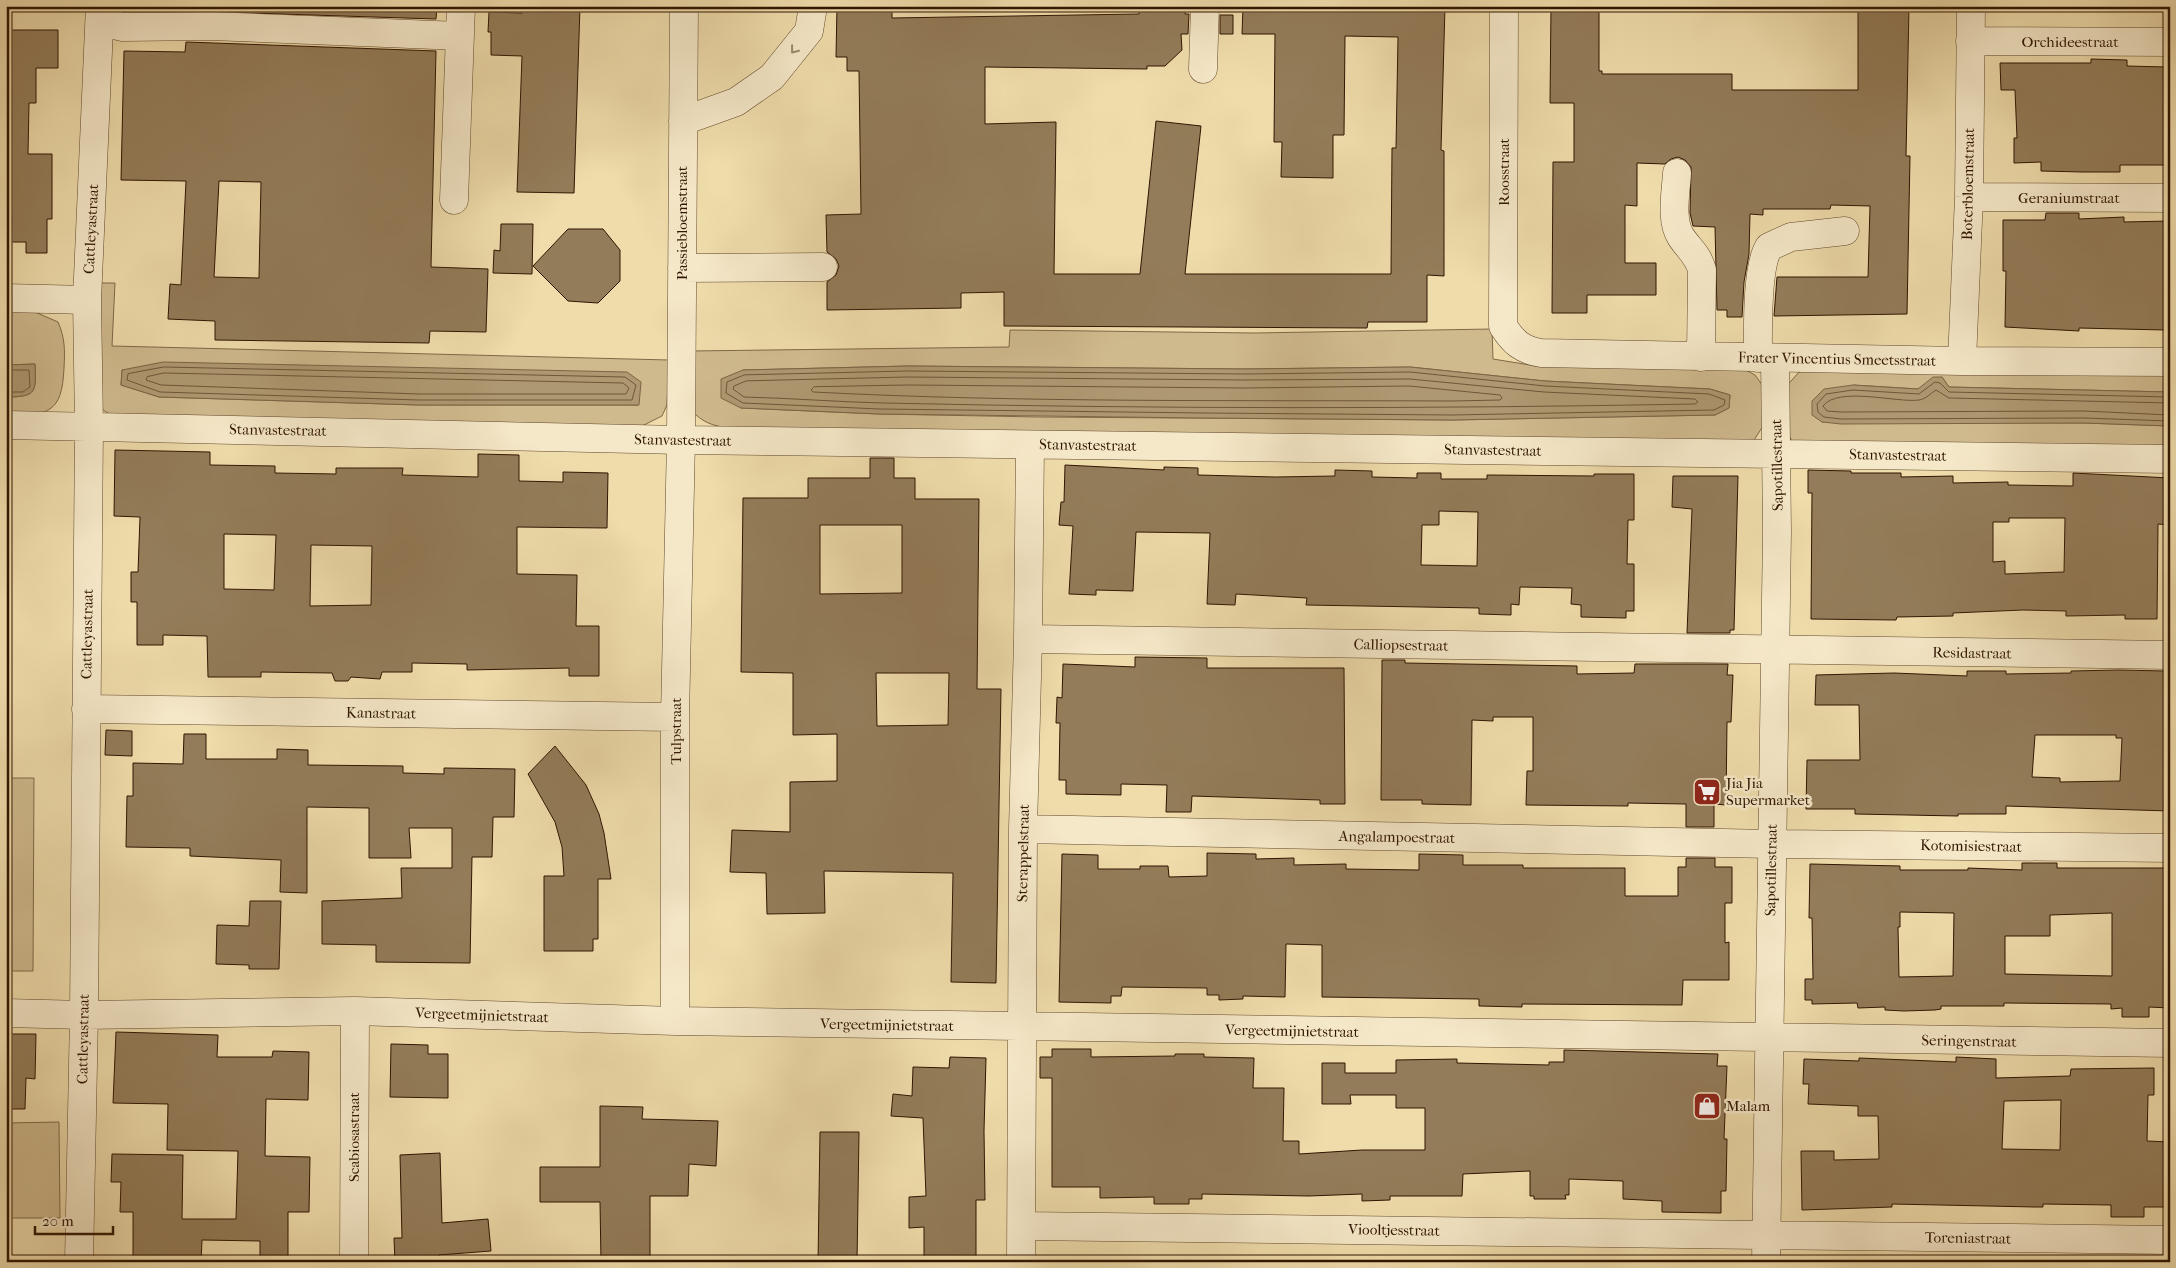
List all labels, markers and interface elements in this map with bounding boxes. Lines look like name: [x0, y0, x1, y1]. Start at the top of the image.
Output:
street label: Orchideestraat: [2021, 33, 2119, 51]
one-way arrow: [791, 44, 800, 53]
street label: Boterbloemstraat: [1958, 127, 1978, 240]
street label: Roosstraat: [1495, 137, 1513, 206]
street label: Passiebloemstraat: [673, 165, 691, 280]
street label: Cattleyastraat: [80, 183, 102, 275]
street label: Geraniumstraat: [2018, 189, 2121, 207]
street label: Frater Vincentius Smeetsstraat: [1738, 348, 1937, 370]
street label: Sapotillestraat: [1767, 418, 1787, 511]
street label: Stanvastestraat: [229, 420, 328, 440]
street label: Stanvastestraat: [634, 430, 733, 450]
street label: Stanvastestraat: [1039, 435, 1138, 455]
street label: Stanvastestraat: [1444, 440, 1543, 460]
street label: Stanvastestraat: [1849, 445, 1948, 465]
street label: Cattleyastraat: [77, 588, 97, 679]
street label: Calliopsestraat: [1353, 635, 1449, 655]
street label: Residastraat: [1932, 643, 2013, 663]
street label: Tulpstraat: [667, 697, 685, 765]
street label: Kanastraat: [346, 703, 417, 723]
place label: Jia Jia Supermarket: [1725, 774, 1811, 809]
supermarket icon: Jia Jia Supermarket: [1692, 777, 1722, 807]
street label: Sterappelstraat: [1013, 803, 1033, 902]
street label: Sapotillestraat: [1761, 823, 1781, 916]
street label: Angalampoestraat: [1338, 827, 1456, 847]
street label: Kotomisiestraat: [1920, 836, 2023, 856]
street label: Cattleyastraat: [73, 993, 93, 1084]
street label: Vergeetmijnietstraat: [414, 1004, 550, 1026]
street label: Vergeetmijnietstraat: [819, 1015, 955, 1035]
street label: Vergeetmijnietstraat: [1224, 1021, 1360, 1041]
street label: Seringenstraat: [1921, 1031, 2017, 1051]
street label: Scabiosastraat: [345, 1091, 363, 1182]
shop icon: Malam: [1692, 1091, 1722, 1121]
place label: Malam: [1726, 1097, 1771, 1115]
scale bar: [35, 1203, 112, 1235]
text: 20 m: [42, 1212, 74, 1230]
street label: Viooltjesstraat: [1347, 1220, 1441, 1240]
street label: Toreniastraat: [1925, 1228, 2012, 1248]

